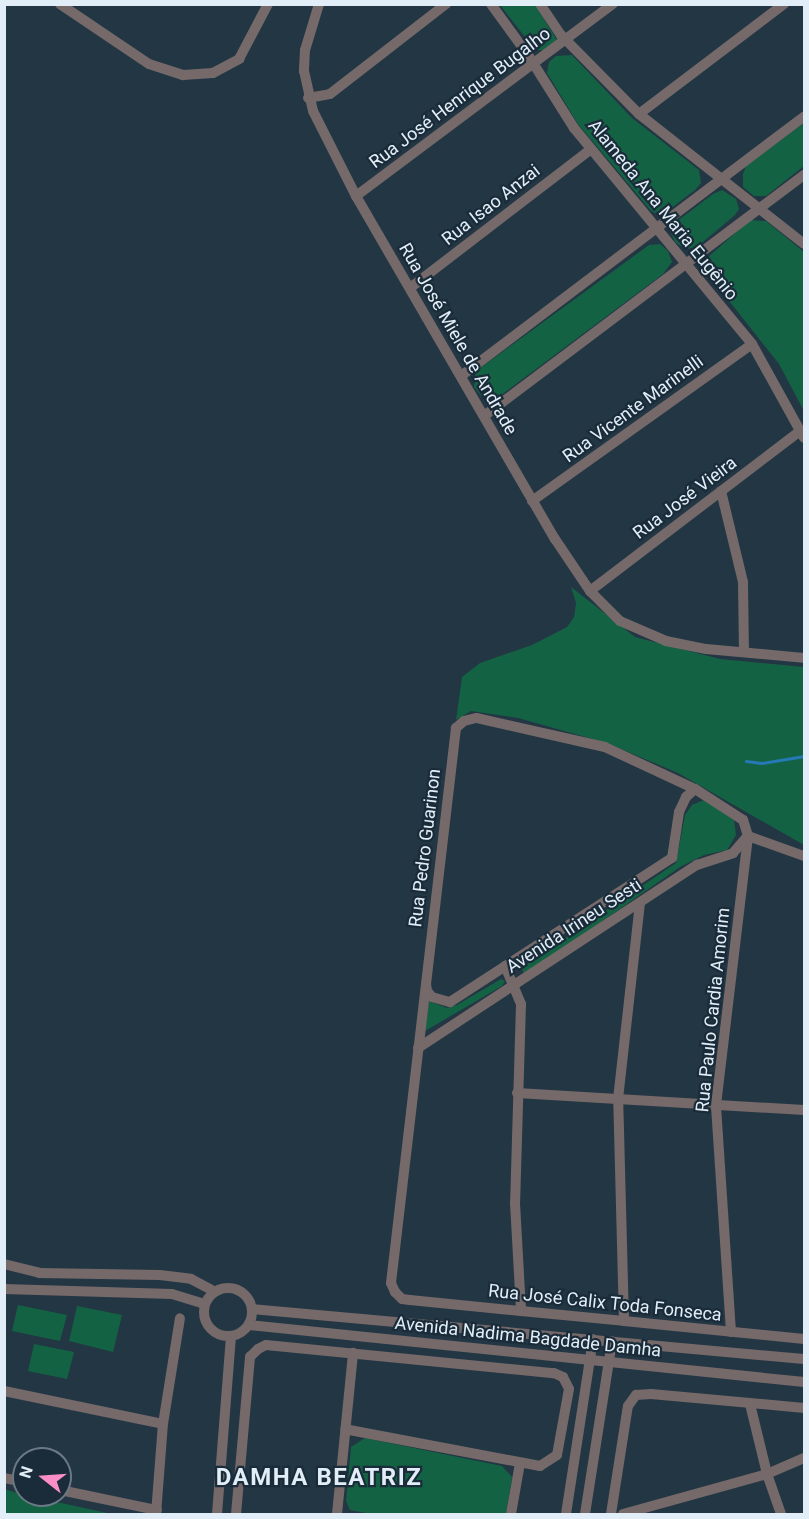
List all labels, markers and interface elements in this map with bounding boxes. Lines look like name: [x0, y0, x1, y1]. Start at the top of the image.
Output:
street label: Rua José Henrique Bugalho: [365, 23, 555, 173]
street label: Alameda Ana Maria Eugênio: [583, 115, 743, 305]
street label: Rua Isao Anzai: [438, 160, 544, 250]
street label: Rua José Miele de Andrade: [394, 239, 522, 439]
street label: Rua Vicente Marinelli: [558, 351, 708, 467]
street label: Rua José Vieira: [629, 452, 741, 544]
street label: Rua Pedro Guarinon: [405, 768, 445, 928]
street label: Avenida Irineu Sesti: [502, 874, 646, 978]
street label: Rua Paulo Cardia Amorim: [692, 907, 734, 1113]
street label: Rua José Calix Toda Fonseca: [487, 1280, 723, 1326]
street label: Avenida Nadima Bagdade Damha: [394, 1312, 662, 1362]
north arrow: [12, 1447, 72, 1507]
text: N: [15, 1464, 37, 1480]
district label: DAMHA BEATRIZ: [216, 1464, 422, 1492]

